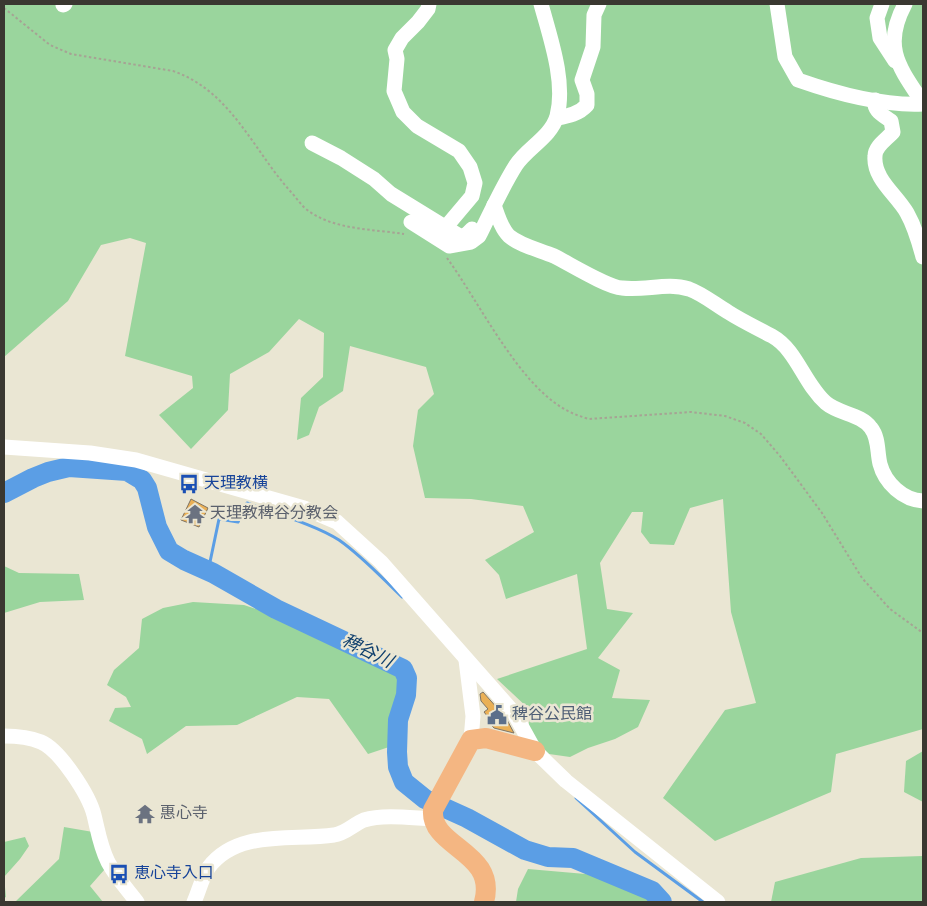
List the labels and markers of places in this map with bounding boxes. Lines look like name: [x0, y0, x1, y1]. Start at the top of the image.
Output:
bus stop icon: 天理教横: [178, 473, 200, 495]
place label: 天理教横: [204, 474, 268, 494]
temple icon: 天理教稗谷分教会: [184, 503, 206, 525]
place label: 天理教稗谷分教会: [210, 504, 338, 524]
public building icon: 稗谷公民館: [486, 704, 508, 726]
place label: 稗谷公民館: [512, 705, 592, 725]
temple icon: 惠心寺: [134, 803, 156, 825]
place label: 惠心寺: [160, 804, 208, 824]
bus stop icon: 恵心寺入口: [108, 863, 130, 885]
place label: 恵心寺入口: [134, 864, 214, 884]

